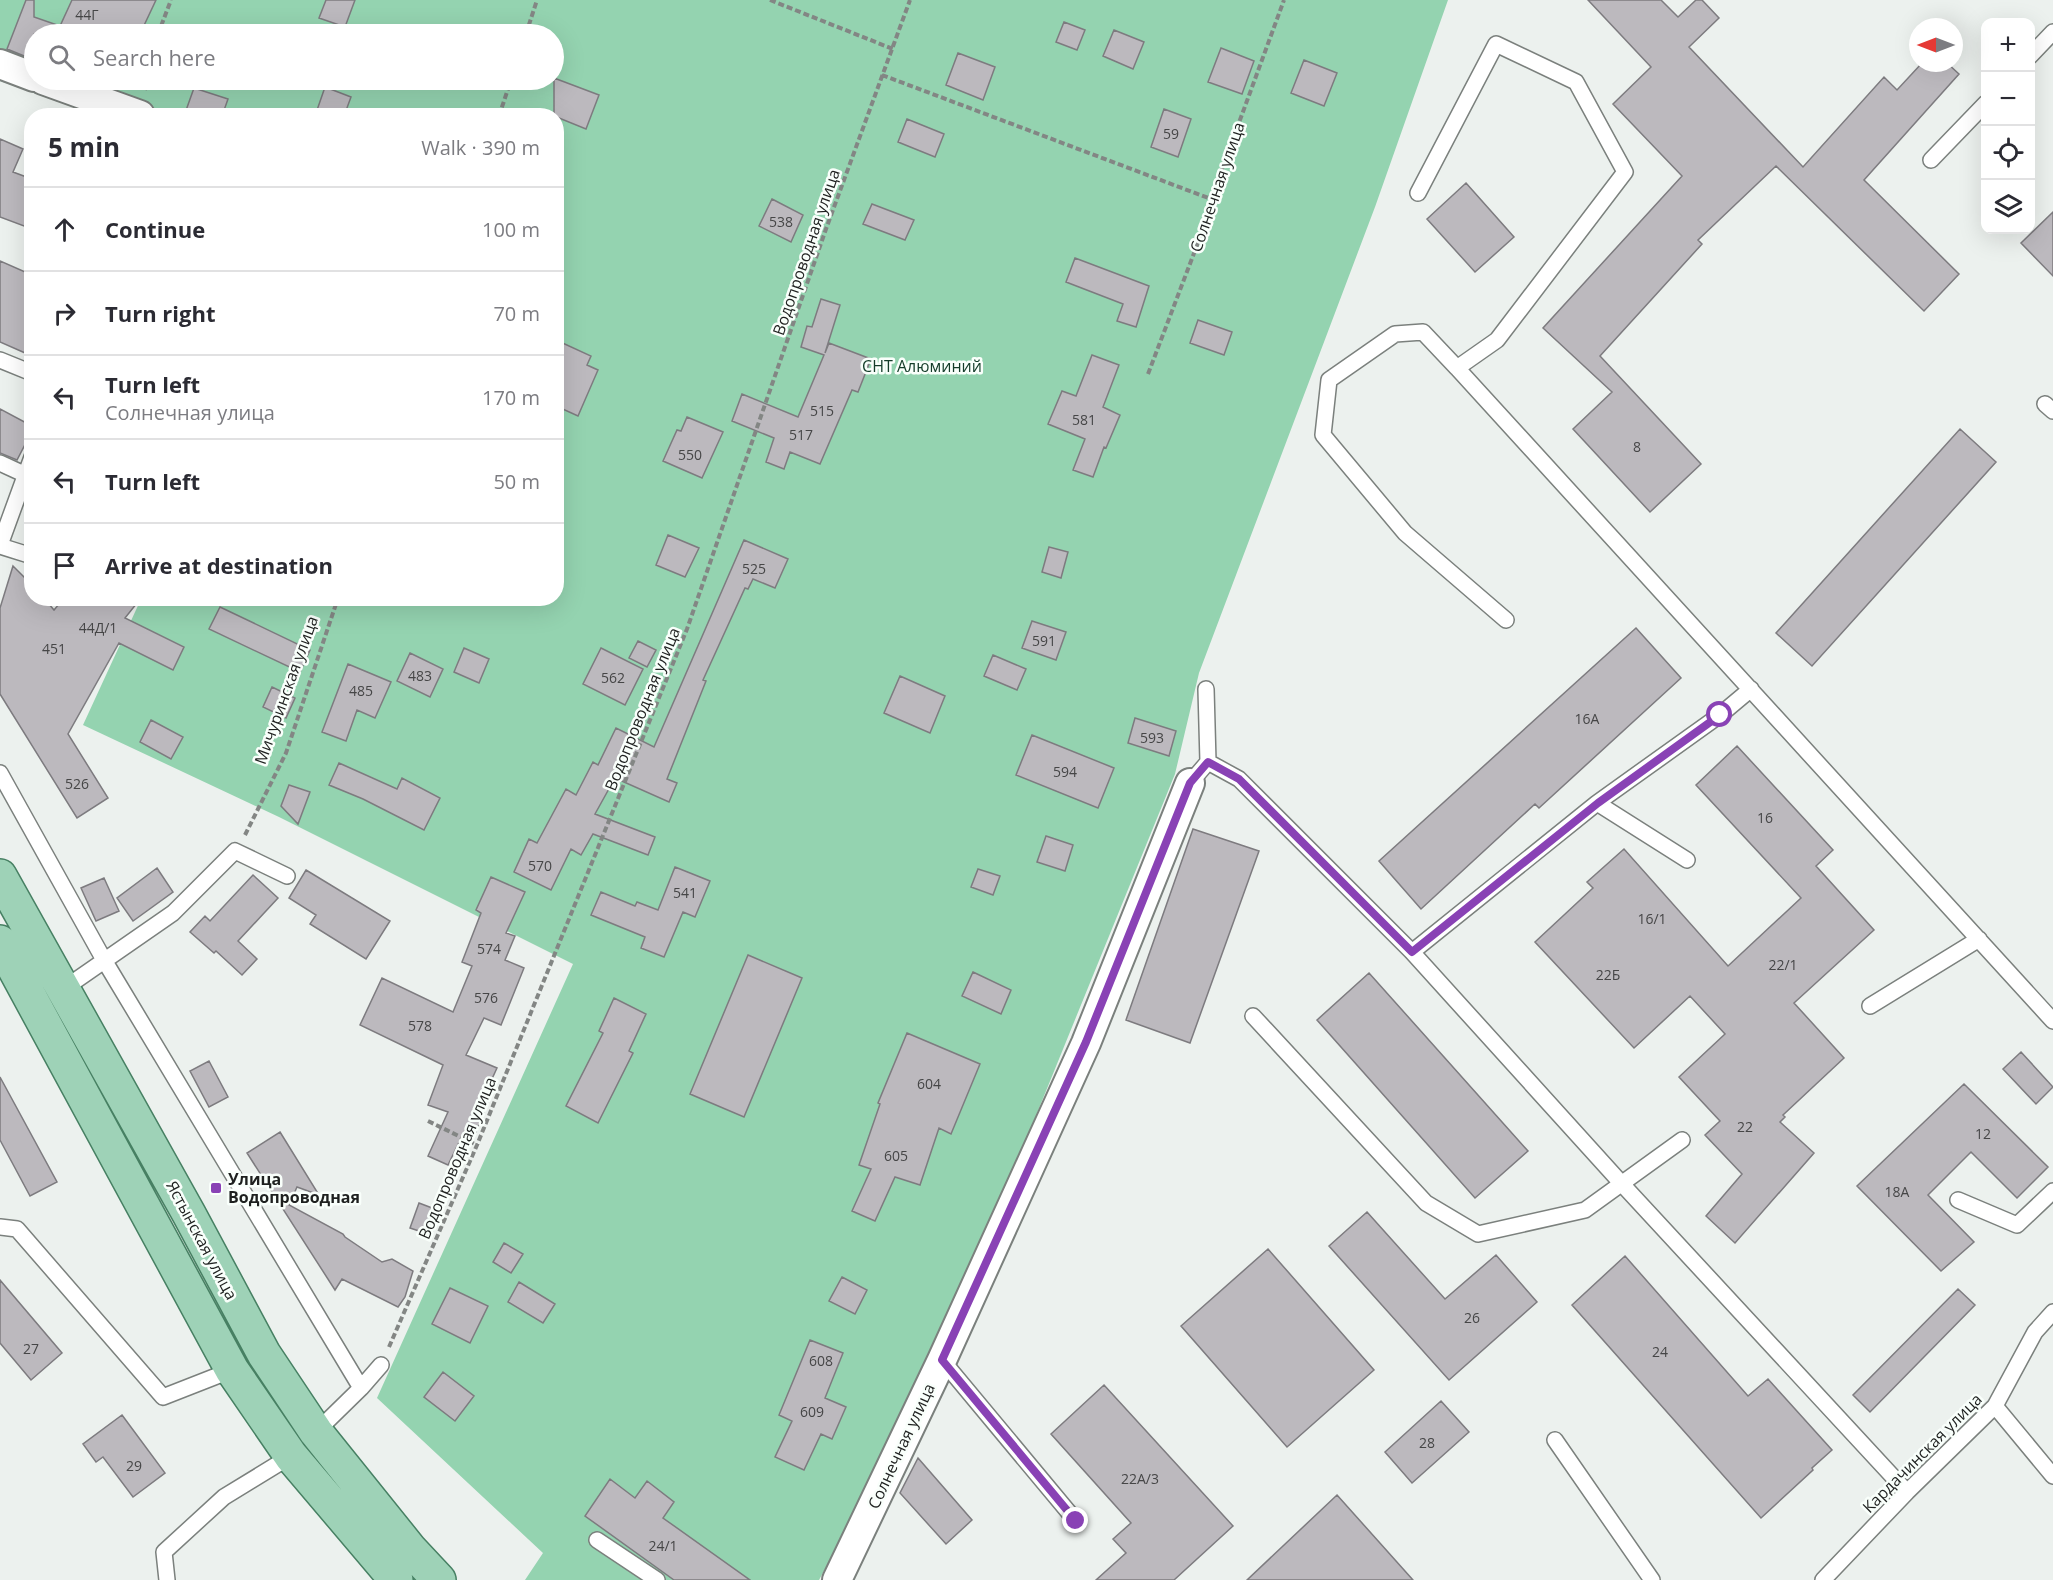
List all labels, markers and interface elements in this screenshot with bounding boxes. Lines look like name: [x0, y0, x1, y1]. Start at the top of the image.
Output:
house number: 44Г: [75, 5, 99, 24]
north arrow: [1909, 18, 1963, 72]
map controls: [1981, 18, 2035, 234]
button: +: [1981, 18, 2035, 72]
search box: [24, 24, 564, 90]
icon: search: [45, 41, 78, 74]
text: Search here: [93, 42, 216, 72]
button: −: [1981, 72, 2035, 126]
street label: Солнечная улица: [1184, 119, 1250, 255]
house number: 59: [1163, 124, 1179, 143]
button: locate: [1981, 126, 2035, 180]
text: 5 min: [48, 129, 120, 165]
text: Walk · 390 m: [421, 134, 540, 161]
street label: Водопроводная улица: [767, 166, 845, 338]
button: layers: [1981, 180, 2035, 234]
house number: 538: [769, 212, 793, 231]
icon: ahead: [48, 213, 81, 246]
text: Continue: [105, 214, 205, 244]
text: 100 m: [482, 216, 540, 243]
icon: right: [48, 297, 81, 330]
text: Turn right: [105, 298, 216, 328]
text: 70 m: [493, 300, 540, 327]
park label: СНТ Алюминий: [862, 355, 982, 377]
text: Turn left: [105, 369, 200, 399]
icon: left: [48, 381, 81, 414]
text: 170 m: [482, 384, 540, 411]
text: Солнечная улица: [105, 399, 275, 426]
house number: 515: [810, 401, 834, 420]
house number: 581: [1072, 410, 1096, 429]
house number: 517: [789, 425, 813, 444]
house number: 8: [1633, 437, 1641, 456]
house number: 550: [678, 445, 702, 464]
icon: left: [48, 465, 81, 498]
text: Turn left: [105, 466, 200, 496]
text: 50 m: [493, 468, 540, 495]
icon: arrive: [48, 549, 81, 582]
text: Arrive at destination: [105, 550, 333, 580]
house number: 525: [742, 559, 766, 578]
street label: Мичуринская улица: [249, 613, 323, 767]
house number: 44Д/1: [79, 618, 117, 637]
street label: Водопроводная улица: [599, 624, 685, 794]
house number: 591: [1032, 631, 1056, 650]
house number: 451: [42, 639, 66, 658]
house number: 483: [408, 666, 432, 685]
house number: 562: [601, 668, 625, 687]
house number: 485: [349, 681, 373, 700]
route start: [1706, 701, 1732, 727]
house number: 16А: [1575, 709, 1600, 728]
house number: 593: [1140, 728, 1164, 747]
house number: 594: [1053, 762, 1077, 781]
house number: 526: [65, 774, 89, 793]
house number: 16: [1757, 808, 1773, 827]
house number: 570: [528, 856, 552, 875]
house number: 541: [673, 883, 697, 902]
house number: 16/1: [1637, 909, 1667, 928]
house number: 574: [477, 939, 501, 958]
house number: 22/1: [1768, 955, 1798, 974]
house number: 22Б: [1596, 965, 1620, 984]
house number: 576: [474, 988, 498, 1007]
house number: 578: [408, 1016, 432, 1035]
street label: Водопроводная улица: [413, 1073, 501, 1243]
house number: 604: [917, 1074, 941, 1093]
house number: 22: [1737, 1117, 1753, 1136]
house number: 12: [1975, 1124, 1991, 1143]
house number: 605: [884, 1146, 908, 1165]
place label: Улица Водопроводная: [228, 1168, 360, 1208]
street label: Ястынская улица: [161, 1177, 243, 1303]
marker: Улица Водопроводная: [209, 1181, 223, 1195]
house number: 18А: [1885, 1182, 1910, 1201]
house number: 26: [1464, 1308, 1480, 1327]
house number: 27: [23, 1339, 39, 1358]
house number: 24: [1652, 1342, 1668, 1361]
house number: 608: [809, 1351, 833, 1370]
street label: Солнечная улица: [862, 1380, 940, 1512]
street label: Кардачинская улица: [1857, 1388, 1987, 1518]
house number: 609: [800, 1402, 824, 1421]
house number: 28: [1419, 1433, 1435, 1452]
house number: 29: [126, 1456, 142, 1475]
house number: 22А/3: [1121, 1469, 1159, 1488]
route end: [1062, 1507, 1088, 1533]
house number: 24/1: [648, 1536, 678, 1555]

